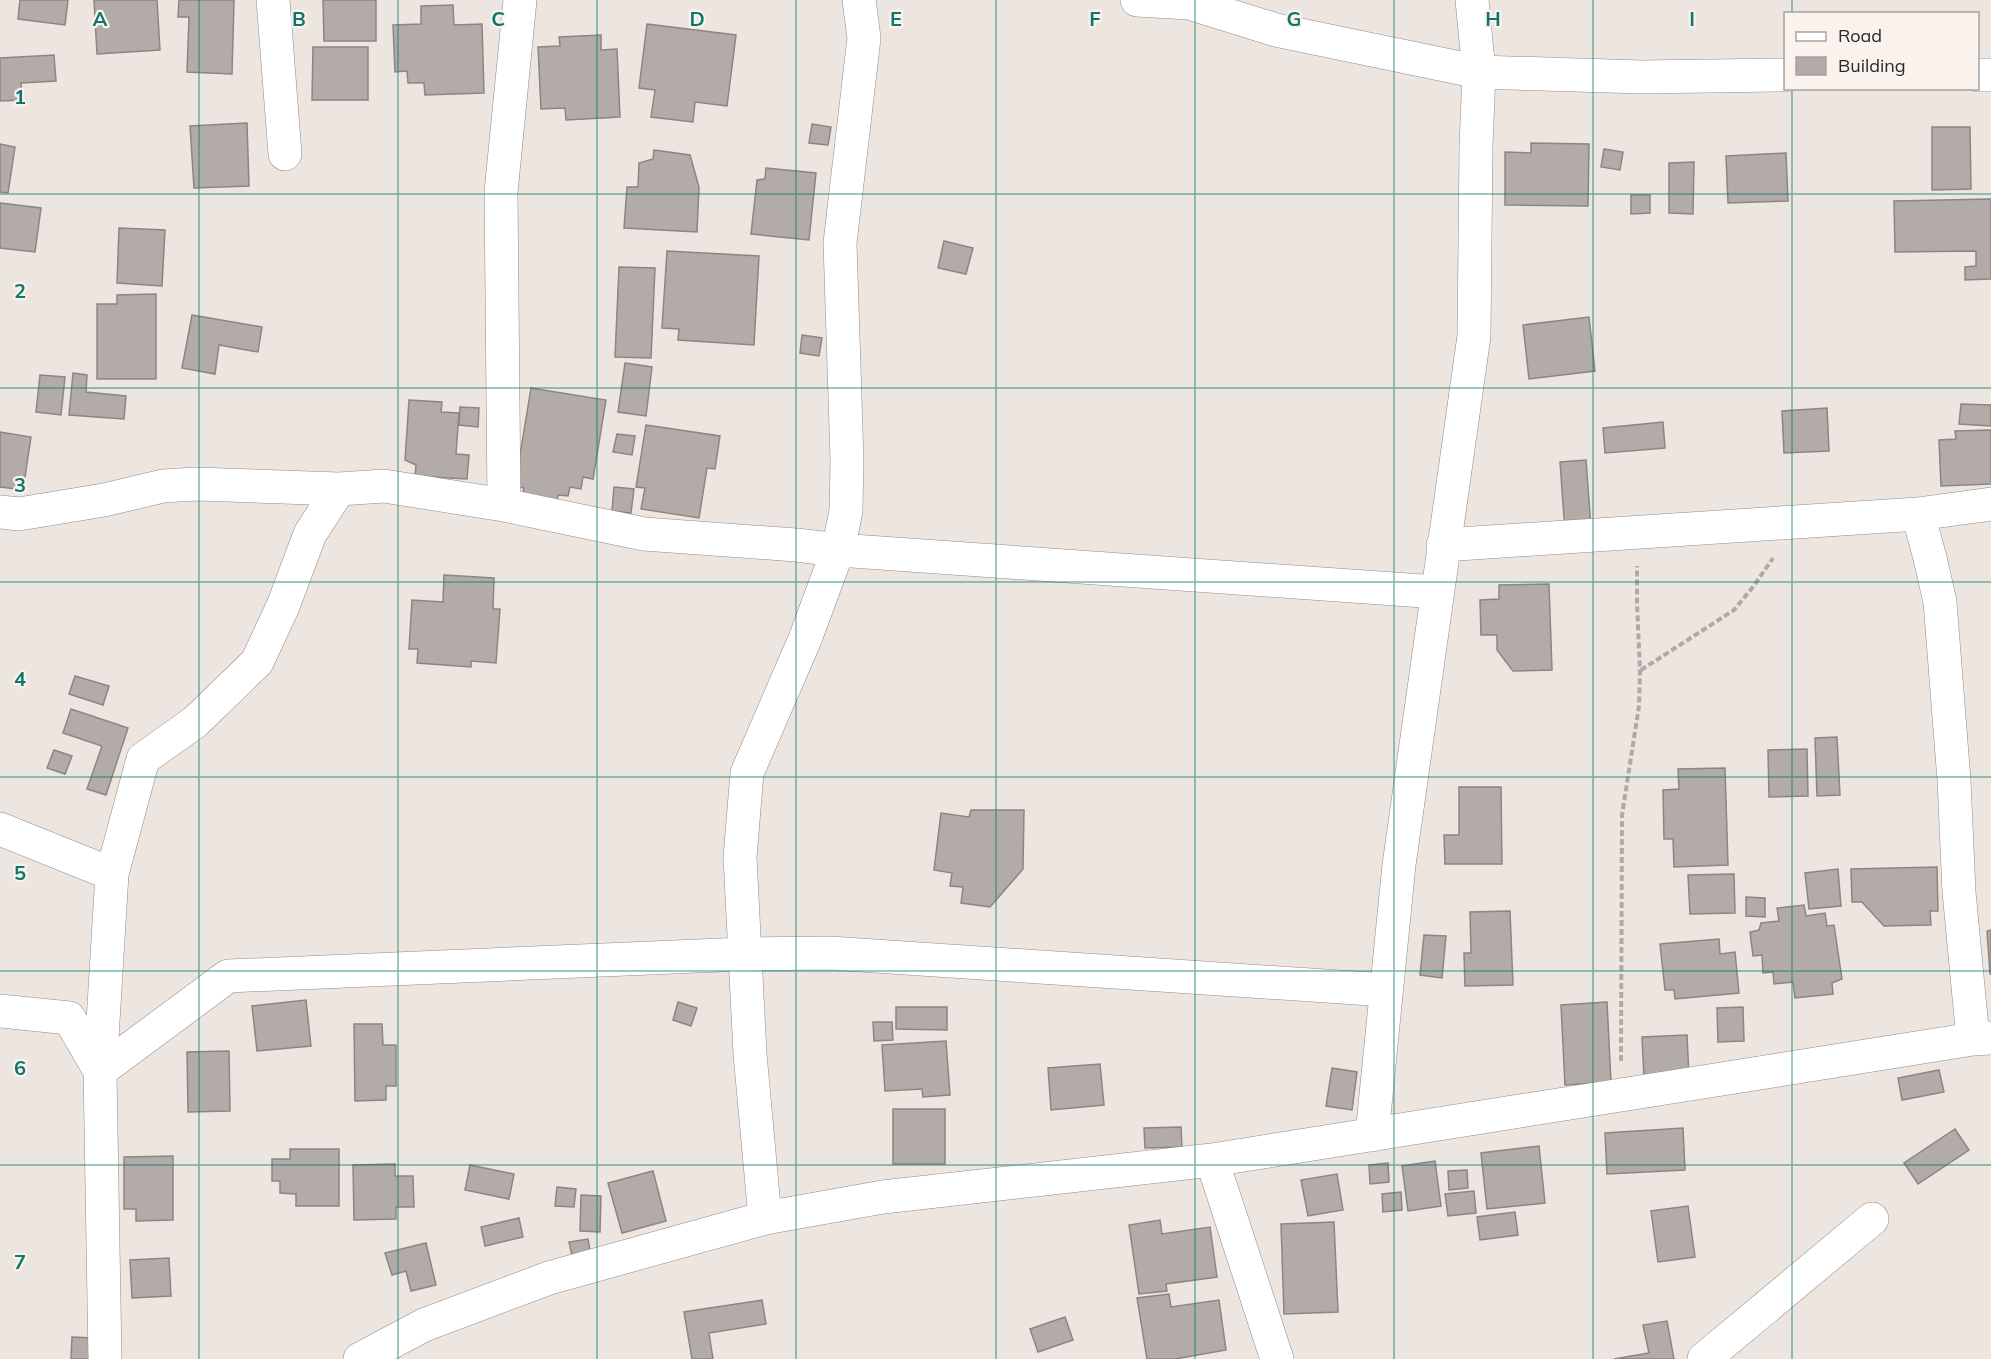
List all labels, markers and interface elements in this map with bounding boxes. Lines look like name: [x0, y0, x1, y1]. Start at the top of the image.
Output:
text: A: [93, 6, 108, 31]
text: B: [292, 6, 306, 31]
text: C: [491, 6, 505, 31]
text: D: [689, 6, 705, 31]
text: E: [890, 6, 902, 31]
text: F: [1089, 6, 1101, 31]
text: G: [1287, 6, 1301, 31]
text: H: [1485, 6, 1501, 31]
text: I: [1689, 6, 1695, 31]
legend: [1784, 12, 1979, 90]
text: Road: [1838, 24, 1882, 47]
text: Building: [1838, 54, 1906, 77]
text: 1: [14, 84, 26, 109]
text: 2: [14, 278, 26, 303]
text: 3: [14, 472, 26, 497]
text: 4: [14, 666, 26, 691]
text: 5: [14, 860, 26, 885]
text: 6: [14, 1055, 26, 1080]
text: 7: [14, 1249, 26, 1274]

